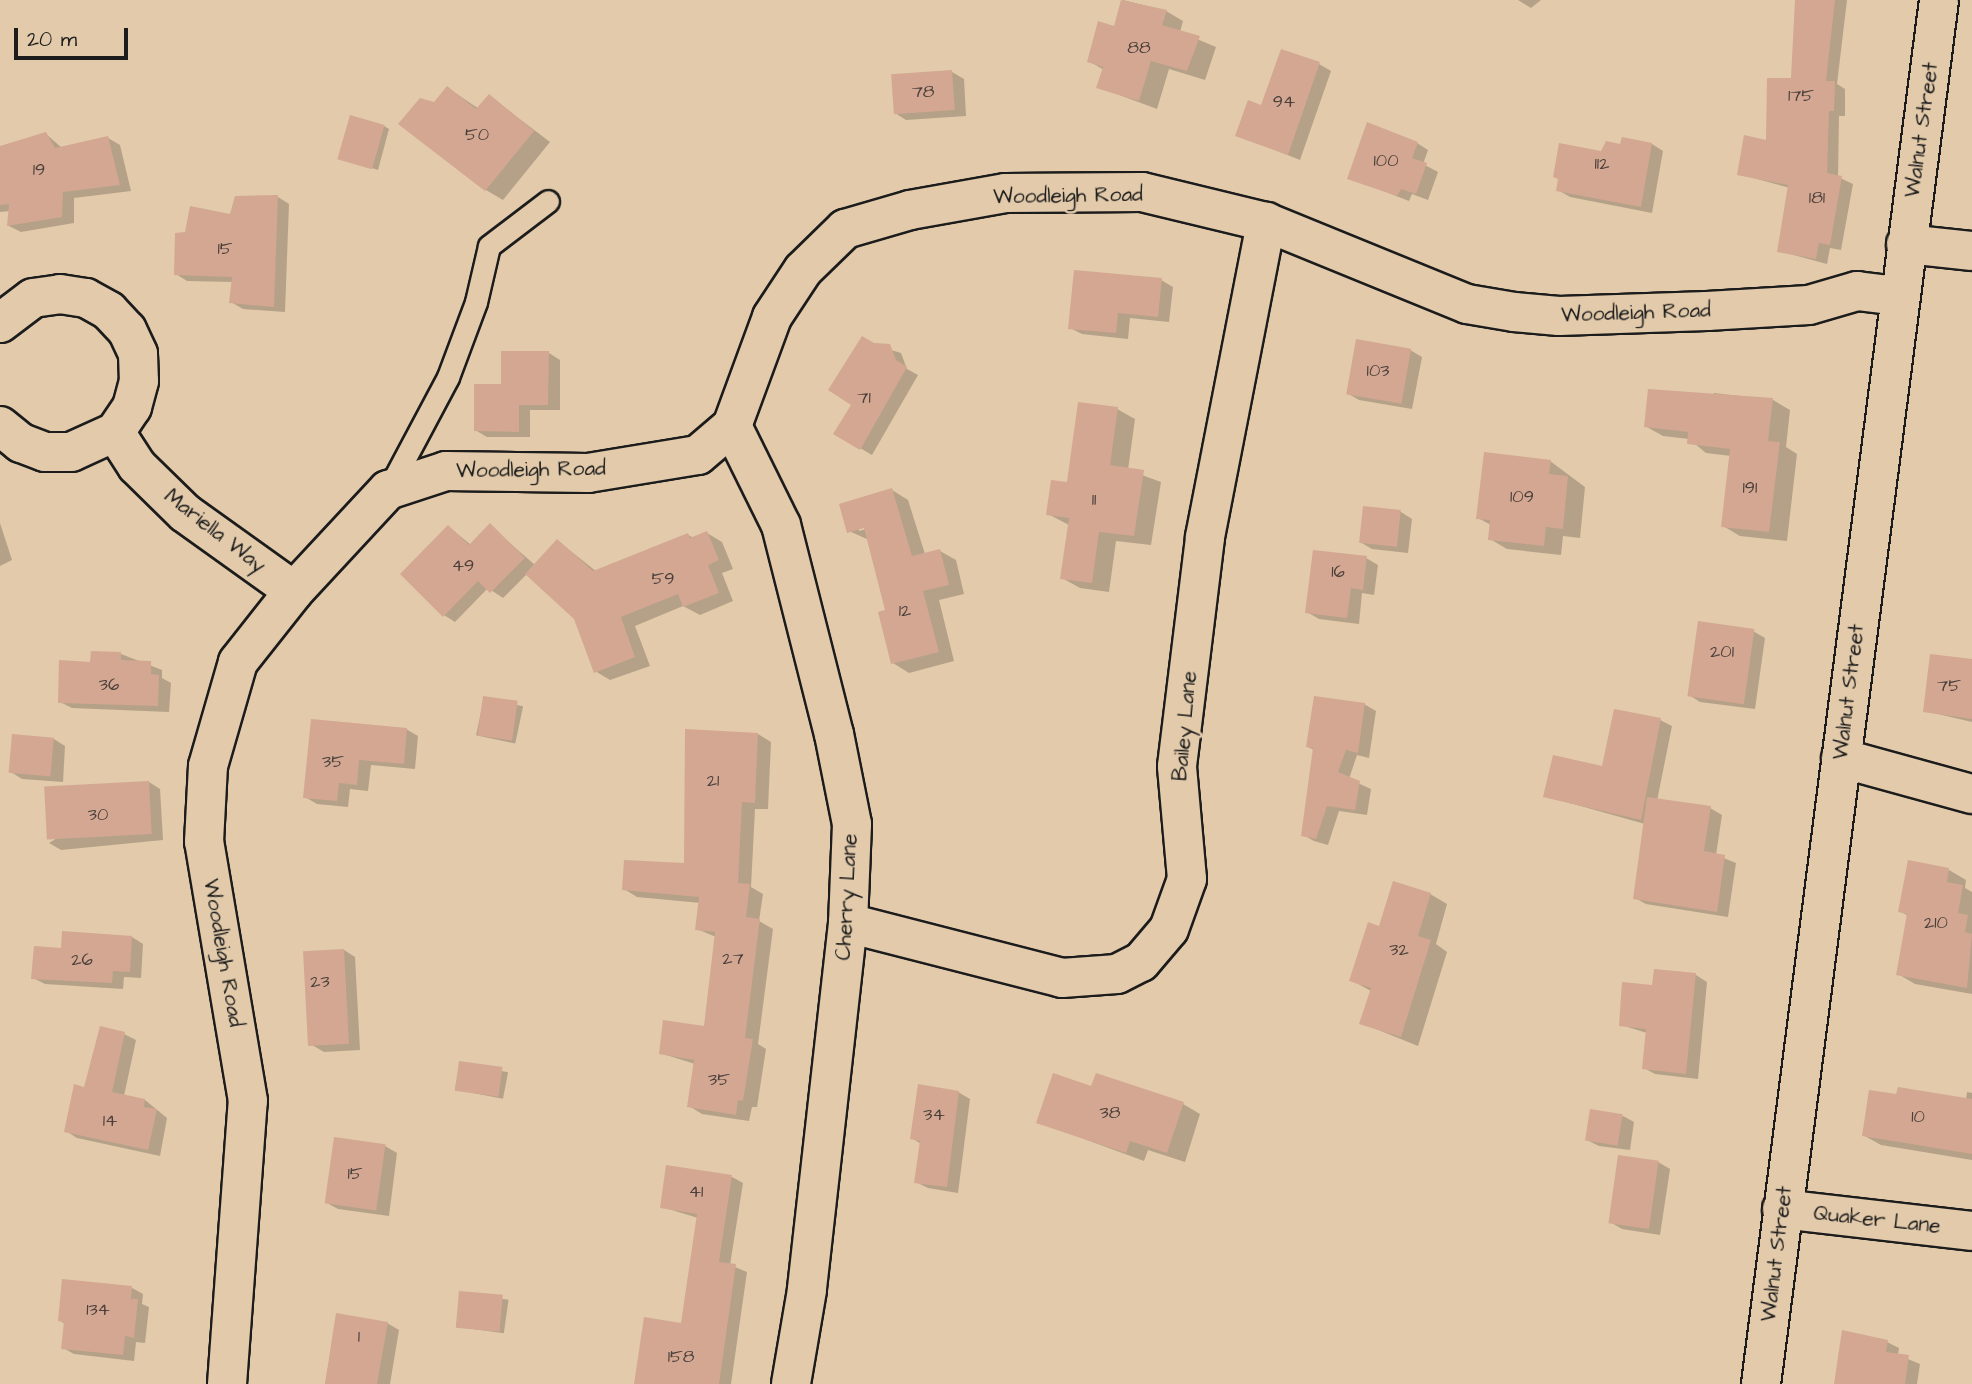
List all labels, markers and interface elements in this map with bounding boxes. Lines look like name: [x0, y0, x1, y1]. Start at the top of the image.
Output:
scale bar: [18, 14, 131, 58]
text: 20 m: [27, 25, 77, 54]
house number: 88: [1127, 37, 1151, 59]
street label: Walnut Street: [1900, 61, 1944, 199]
house number: 78: [912, 81, 934, 103]
house number: 175: [1788, 85, 1814, 107]
house number: 94: [1273, 91, 1295, 113]
house number: 50: [465, 124, 489, 146]
house number: 100: [1373, 150, 1399, 172]
house number: 112: [1595, 153, 1609, 175]
house number: 19: [33, 159, 45, 181]
street label: Woodleigh Road: [993, 182, 1143, 210]
house number: 181: [1809, 187, 1825, 209]
house number: 15: [217, 238, 233, 260]
street label: Woodleigh Road: [1561, 298, 1711, 328]
house number: 103: [1367, 360, 1389, 382]
house number: 71: [857, 387, 871, 409]
street label: Woodleigh Road: [456, 456, 606, 484]
house number: 191: [1743, 477, 1757, 499]
street label: Mariella Way: [159, 484, 271, 578]
house number: 109: [1510, 486, 1534, 508]
house number: 11: [1092, 489, 1096, 511]
house number: 49: [452, 555, 474, 577]
house number: 16: [1331, 561, 1345, 583]
house number: 59: [652, 568, 674, 590]
house number: 12: [899, 600, 911, 622]
street label: Walnut Street: [1828, 623, 1870, 761]
house number: 201: [1710, 641, 1734, 663]
street label: Bailey Lane: [1168, 670, 1202, 782]
house number: 36: [99, 674, 119, 696]
house number: 75: [1937, 675, 1961, 697]
house number: 35: [322, 751, 344, 773]
house number: 21: [707, 770, 719, 792]
house number: 30: [88, 804, 108, 826]
street label: Cherry Lane: [831, 833, 863, 961]
street label: Woodleigh Road: [198, 877, 248, 1029]
house number: 210: [1924, 912, 1948, 934]
house number: 32: [1389, 939, 1409, 961]
house number: 27: [722, 948, 744, 970]
house number: 26: [71, 949, 93, 971]
house number: 23: [310, 971, 330, 993]
house number: 35: [708, 1069, 730, 1091]
house number: 38: [1100, 1102, 1120, 1124]
house number: 34: [923, 1104, 945, 1126]
house number: 10: [1911, 1106, 1925, 1128]
house number: 14: [103, 1110, 117, 1132]
house number: 15: [347, 1163, 363, 1185]
house number: 41: [689, 1181, 703, 1203]
street label: Walnut Street: [1756, 1185, 1798, 1323]
street label: Quaker Lane: [1812, 1201, 1942, 1239]
house number: 134: [86, 1299, 110, 1321]
house number: 1: [358, 1326, 360, 1348]
house number: 158: [668, 1346, 694, 1368]

